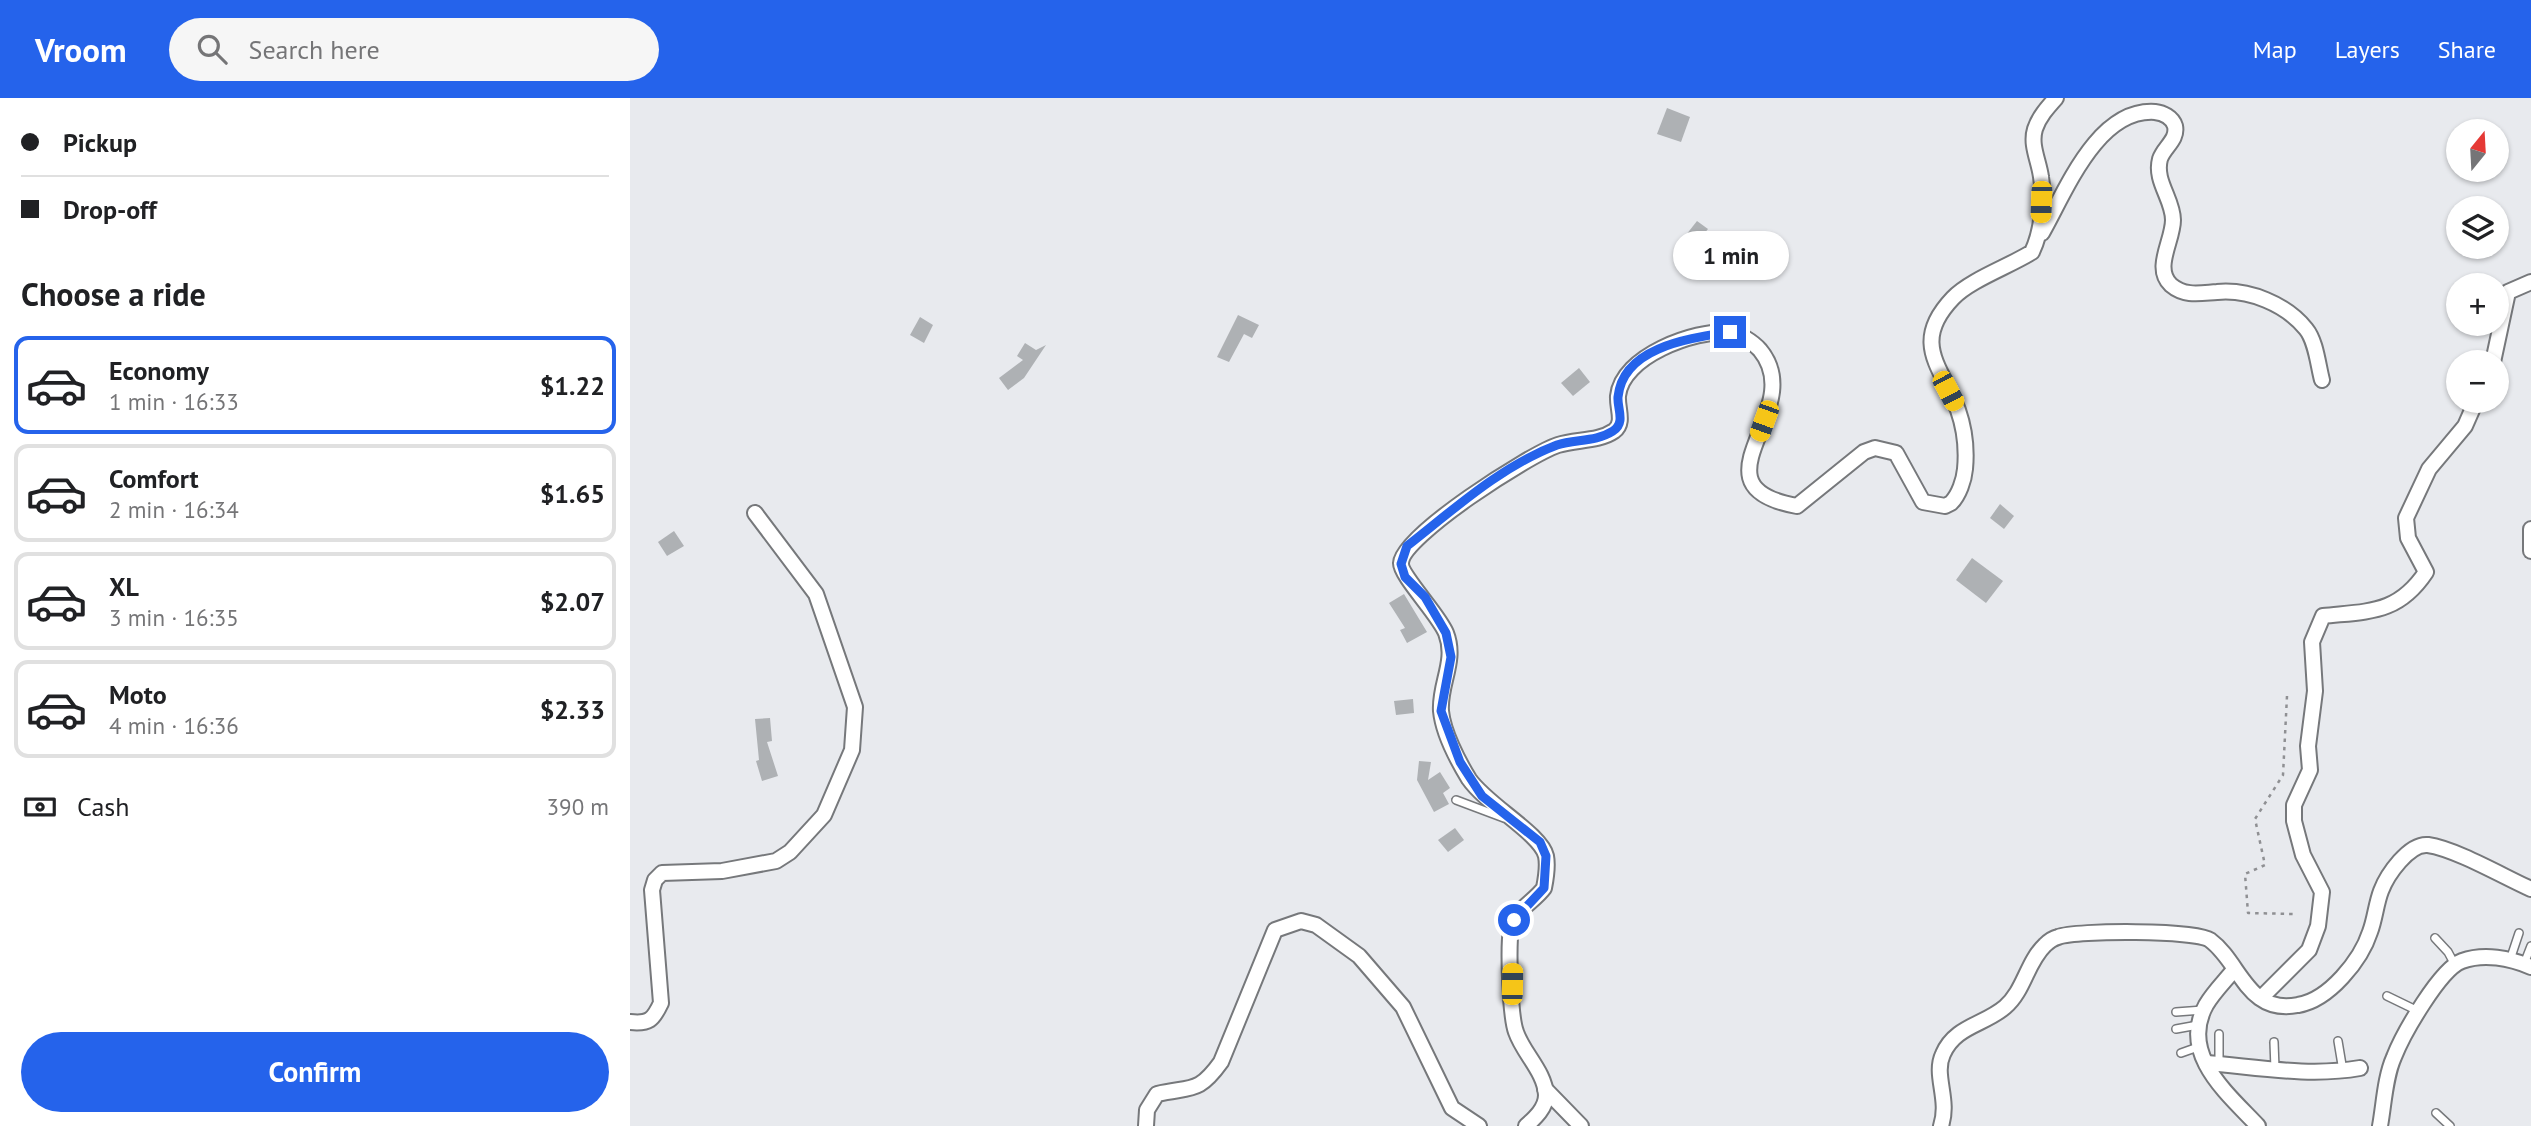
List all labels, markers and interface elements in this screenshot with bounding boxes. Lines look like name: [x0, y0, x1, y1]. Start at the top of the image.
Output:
search box: [169, 18, 659, 81]
text: Vroom: [35, 28, 127, 71]
icon: search: [193, 30, 231, 68]
text: Search here: [249, 33, 380, 66]
text: Map: [2253, 34, 2297, 65]
text: Layers: [2335, 34, 2400, 65]
text: Share: [2438, 34, 2496, 65]
north arrow: [2446, 119, 2510, 182]
map controls: [2446, 119, 2509, 413]
text: Pickup: [63, 126, 137, 159]
car: [2030, 181, 2053, 223]
text: Drop-off: [63, 193, 157, 226]
button: layers: [2446, 196, 2509, 259]
callout: 1 min: [1672, 230, 1788, 280]
text: 1 min: [1703, 241, 1759, 270]
text: Choose a ride: [21, 273, 206, 315]
button: +: [2446, 273, 2509, 336]
route end: [1714, 316, 1746, 348]
button: −: [2446, 350, 2509, 413]
icon: car: [25, 354, 88, 417]
text: Economy: [109, 354, 209, 387]
car: [1929, 368, 1968, 414]
text: $1.22: [540, 369, 605, 402]
text: 1 min · 16:33: [109, 387, 239, 416]
car: [1747, 398, 1782, 444]
icon: car: [25, 462, 88, 525]
text: Comfort: [109, 462, 199, 495]
text: $1.65: [540, 477, 605, 510]
text: 2 min · 16:34: [109, 495, 239, 524]
icon: car: [25, 570, 88, 633]
text: XL: [109, 570, 139, 603]
text: $2.07: [540, 585, 605, 618]
text: 3 min · 16:35: [109, 603, 239, 632]
icon: car: [25, 678, 88, 741]
text: Moto: [109, 678, 167, 711]
text: $2.33: [540, 693, 605, 726]
text: 4 min · 16:36: [109, 711, 239, 740]
icon: cash: [21, 788, 59, 826]
text: Cash: [77, 790, 129, 823]
text: 390 m: [547, 792, 609, 821]
route start: [1498, 904, 1530, 936]
car: [1502, 963, 1523, 1005]
button: Confirm: [21, 1032, 609, 1112]

